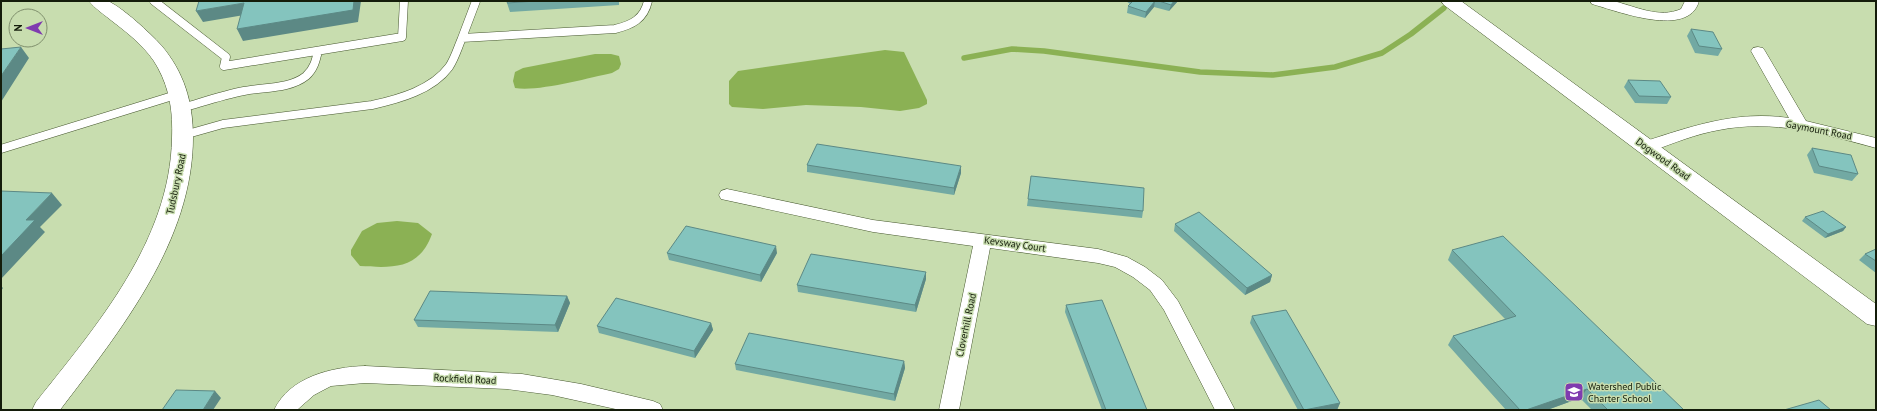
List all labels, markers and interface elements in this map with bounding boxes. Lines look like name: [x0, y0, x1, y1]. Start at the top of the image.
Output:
north arrow: [8, 8, 48, 48]
text: N: [11, 24, 25, 32]
street label: Gaymount Road: [1785, 117, 1853, 143]
street label: Dogwood Road: [1633, 135, 1693, 183]
street label: Tudsbury Road: [163, 152, 189, 216]
street label: Kevsway Court: [983, 233, 1047, 255]
street label: Cloverhill Road: [953, 292, 979, 358]
street label: Rockfield Road: [433, 371, 497, 387]
place label: Watershed Public Charter School: [1588, 380, 1662, 405]
school or university icon: Watershed Public Charter School: [1563, 381, 1585, 403]

